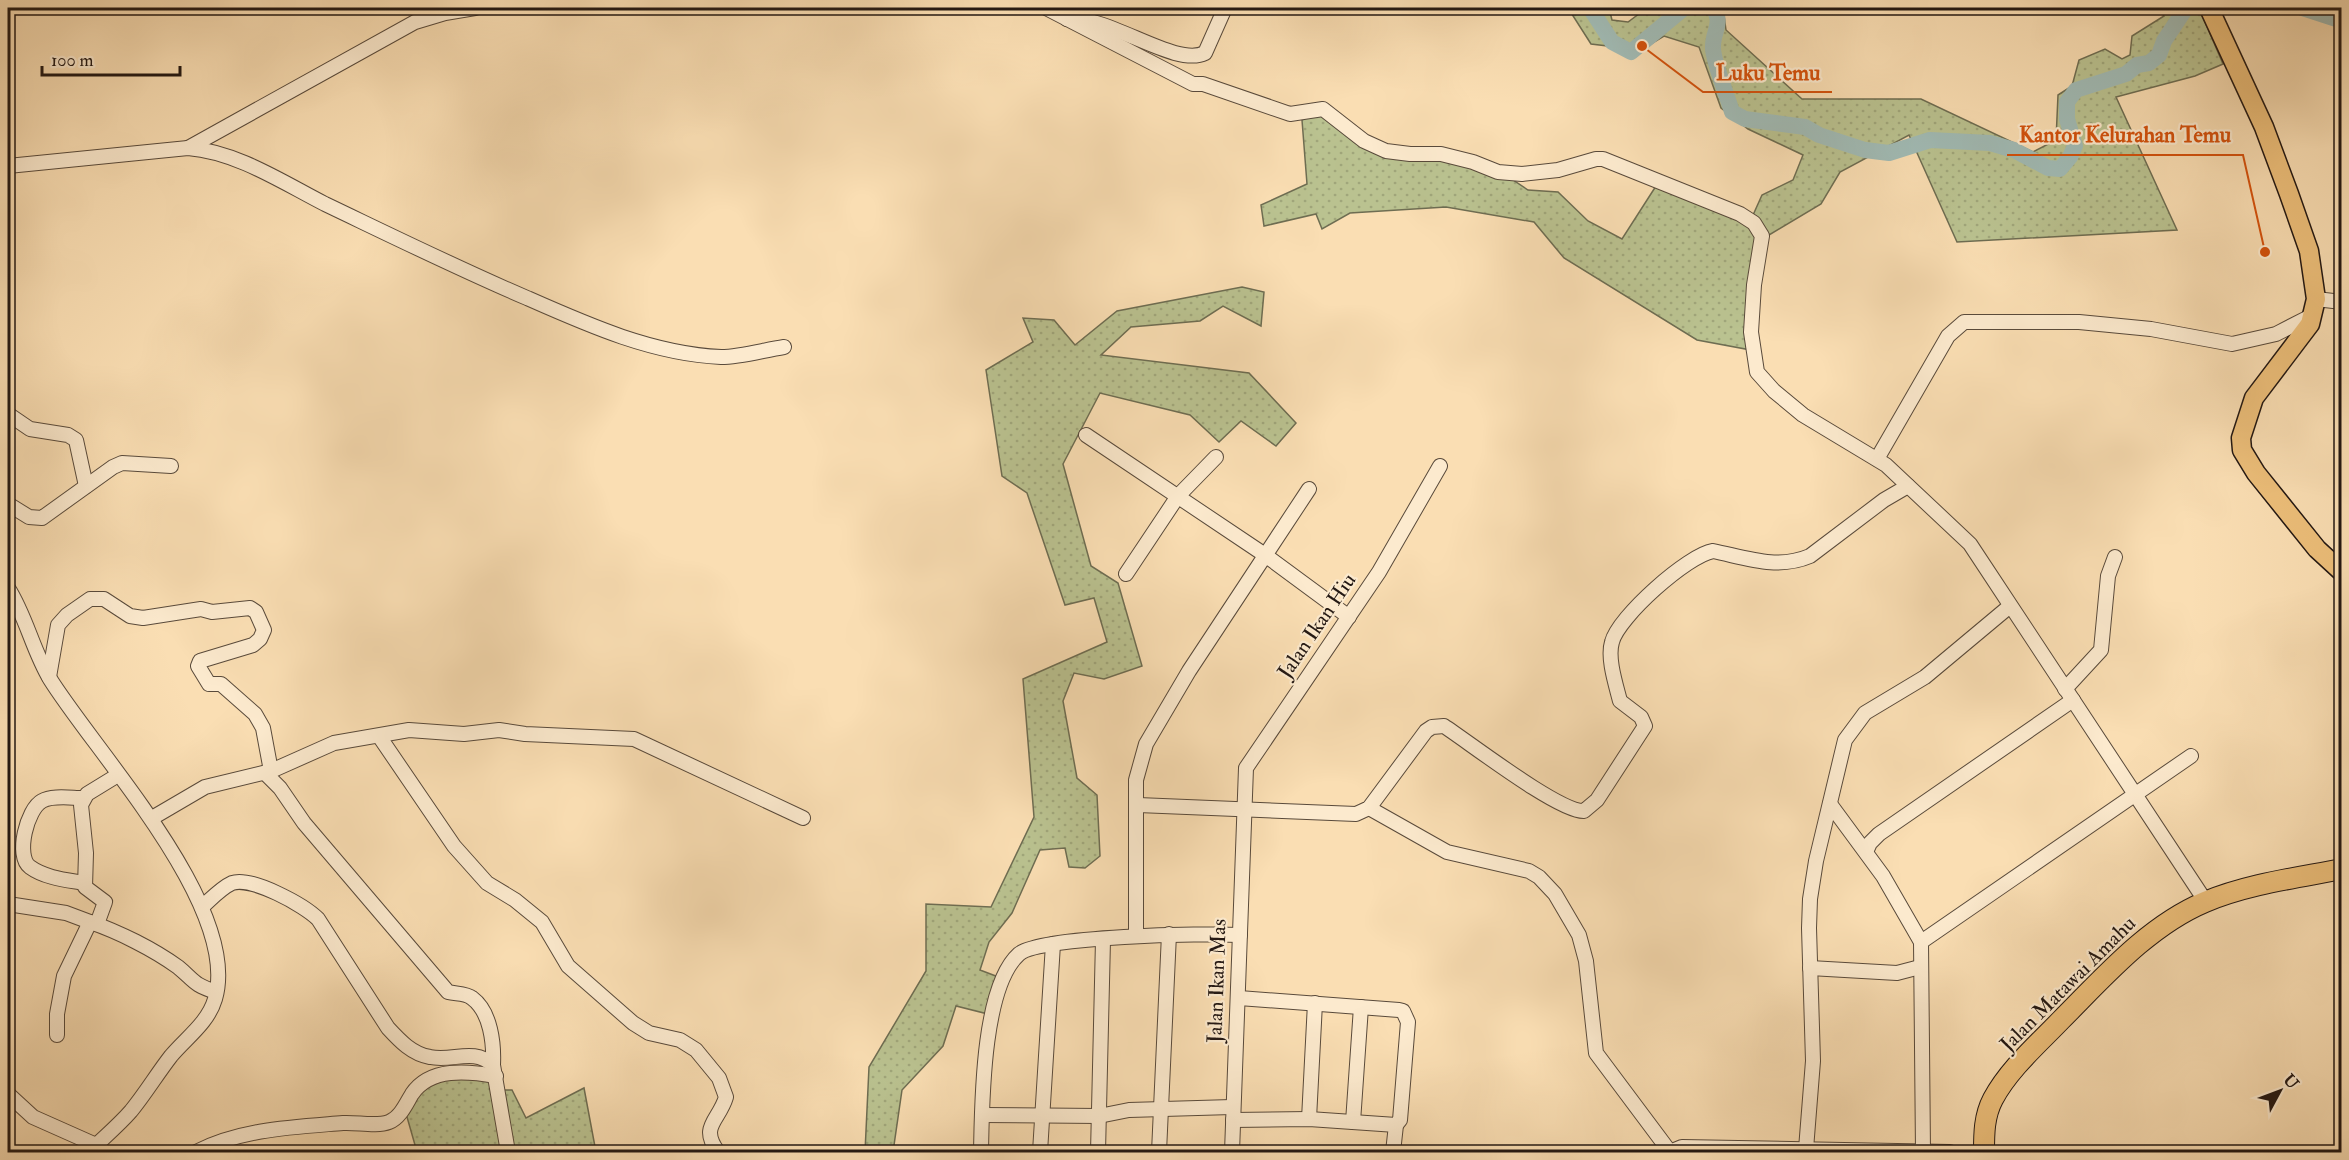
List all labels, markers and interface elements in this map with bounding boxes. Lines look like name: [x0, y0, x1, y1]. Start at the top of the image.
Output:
scale bar: [42, 39, 180, 77]
text: 100 m: [51, 49, 94, 72]
callout: Luku Temu: [1703, 52, 1832, 92]
text: Luku Temu: [1716, 59, 1821, 87]
callout: Kantor Kelurahan Temu: [2007, 115, 2243, 155]
text: Kantor Kelurahan Temu: [2019, 121, 2232, 149]
street label: Jalan Ikan Hiu: [1271, 568, 1362, 685]
street label: Jalan Matawai Amahu: [1994, 910, 2142, 1058]
street label: Jalan Ikan Mas: [1201, 918, 1233, 1045]
north arrow: [2250, 1061, 2310, 1121]
text: U: [2279, 1070, 2303, 1094]

